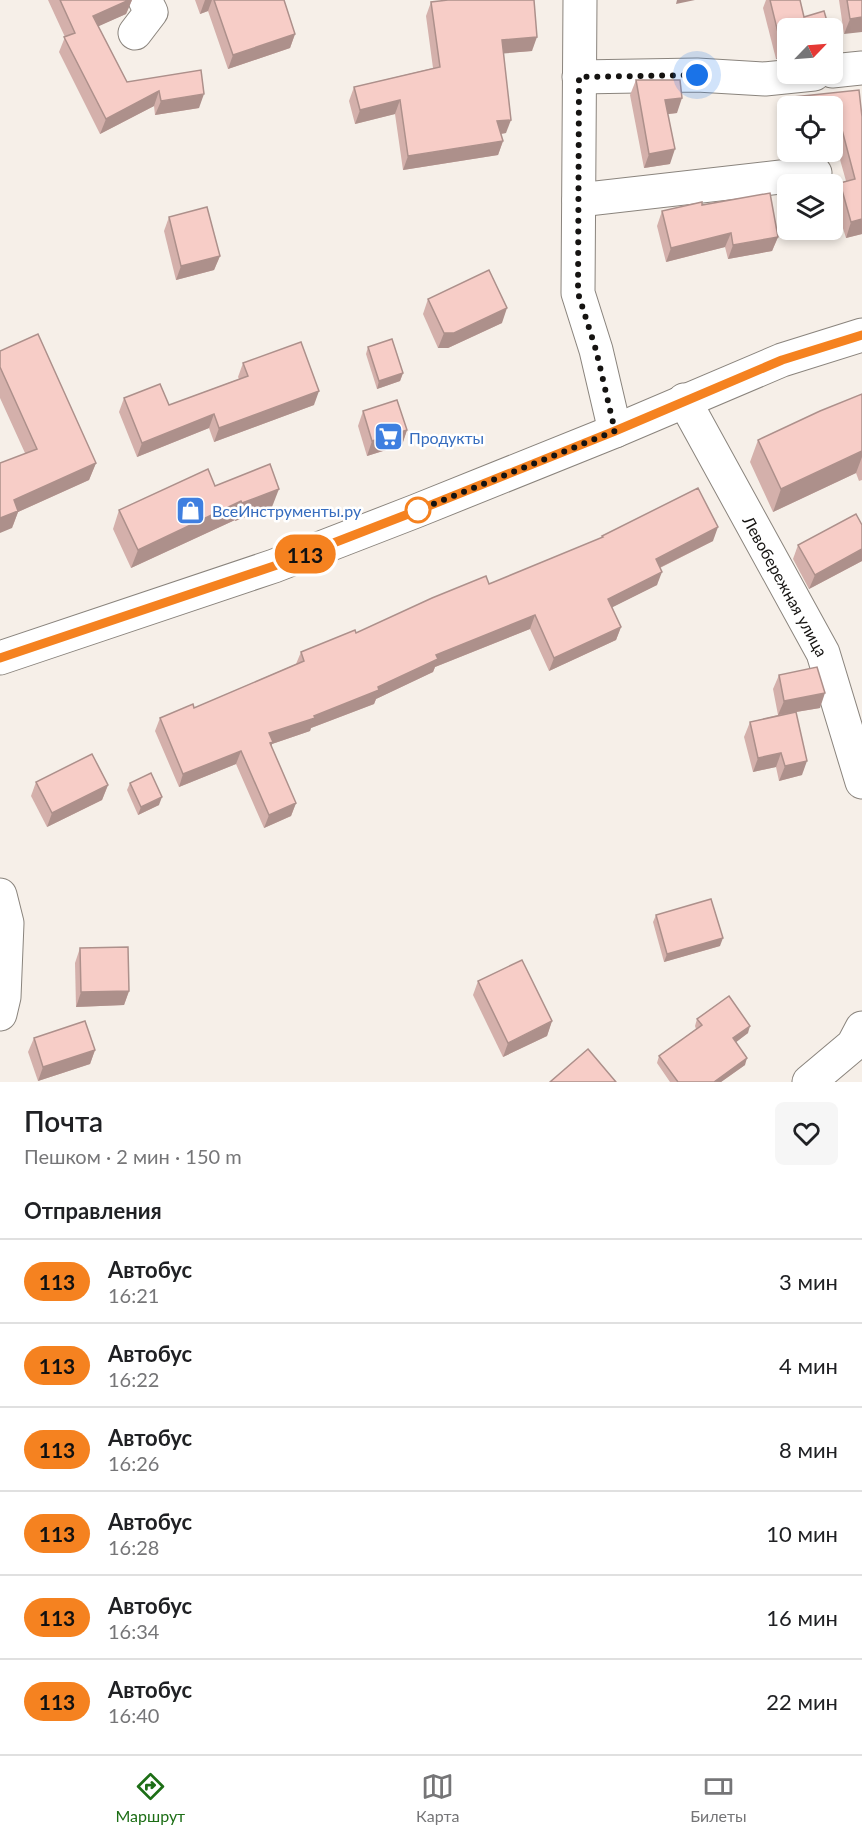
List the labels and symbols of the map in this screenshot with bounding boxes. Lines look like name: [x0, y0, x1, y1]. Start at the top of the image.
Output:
north arrow: [777, 18, 843, 84]
your location: [682, 60, 712, 90]
supermarket icon: Продукты: [372, 421, 404, 453]
place label: Продукты: [409, 428, 484, 447]
shop icon: ВсеИнструменты.ру: [175, 494, 207, 526]
unlabelled marker: [405, 497, 431, 523]
place label: ВсеИнструменты.ру: [212, 501, 362, 520]
street label: Левобережная улица: [739, 511, 832, 659]
line badge: 113: [270, 534, 340, 574]

